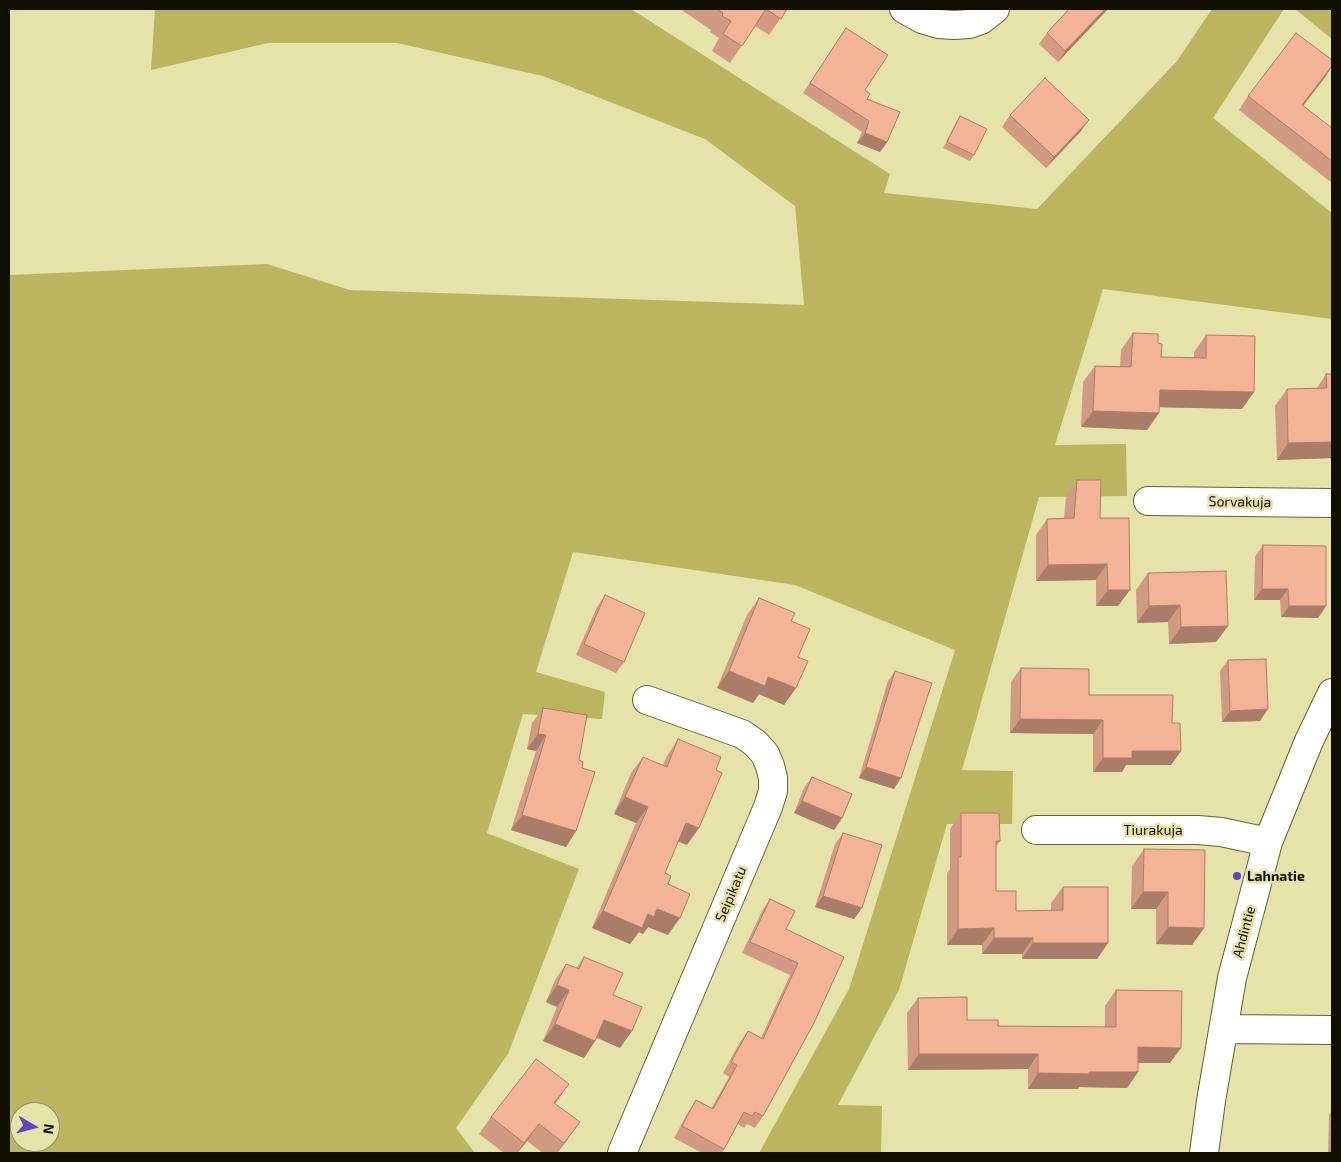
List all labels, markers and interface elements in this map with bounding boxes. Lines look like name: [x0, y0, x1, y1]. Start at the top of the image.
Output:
street label: Sorvakuja: [1208, 493, 1272, 511]
street label: Tiurakuja: [1123, 822, 1183, 838]
street label: Seipikatu: [712, 864, 750, 924]
place label: Lahnatie: [1247, 868, 1305, 884]
marker: Lahnatie: [1231, 870, 1243, 882]
street label: Ahdintie: [1229, 904, 1259, 960]
north arrow: [10, 1102, 60, 1152]
text: N: [40, 1123, 58, 1135]

